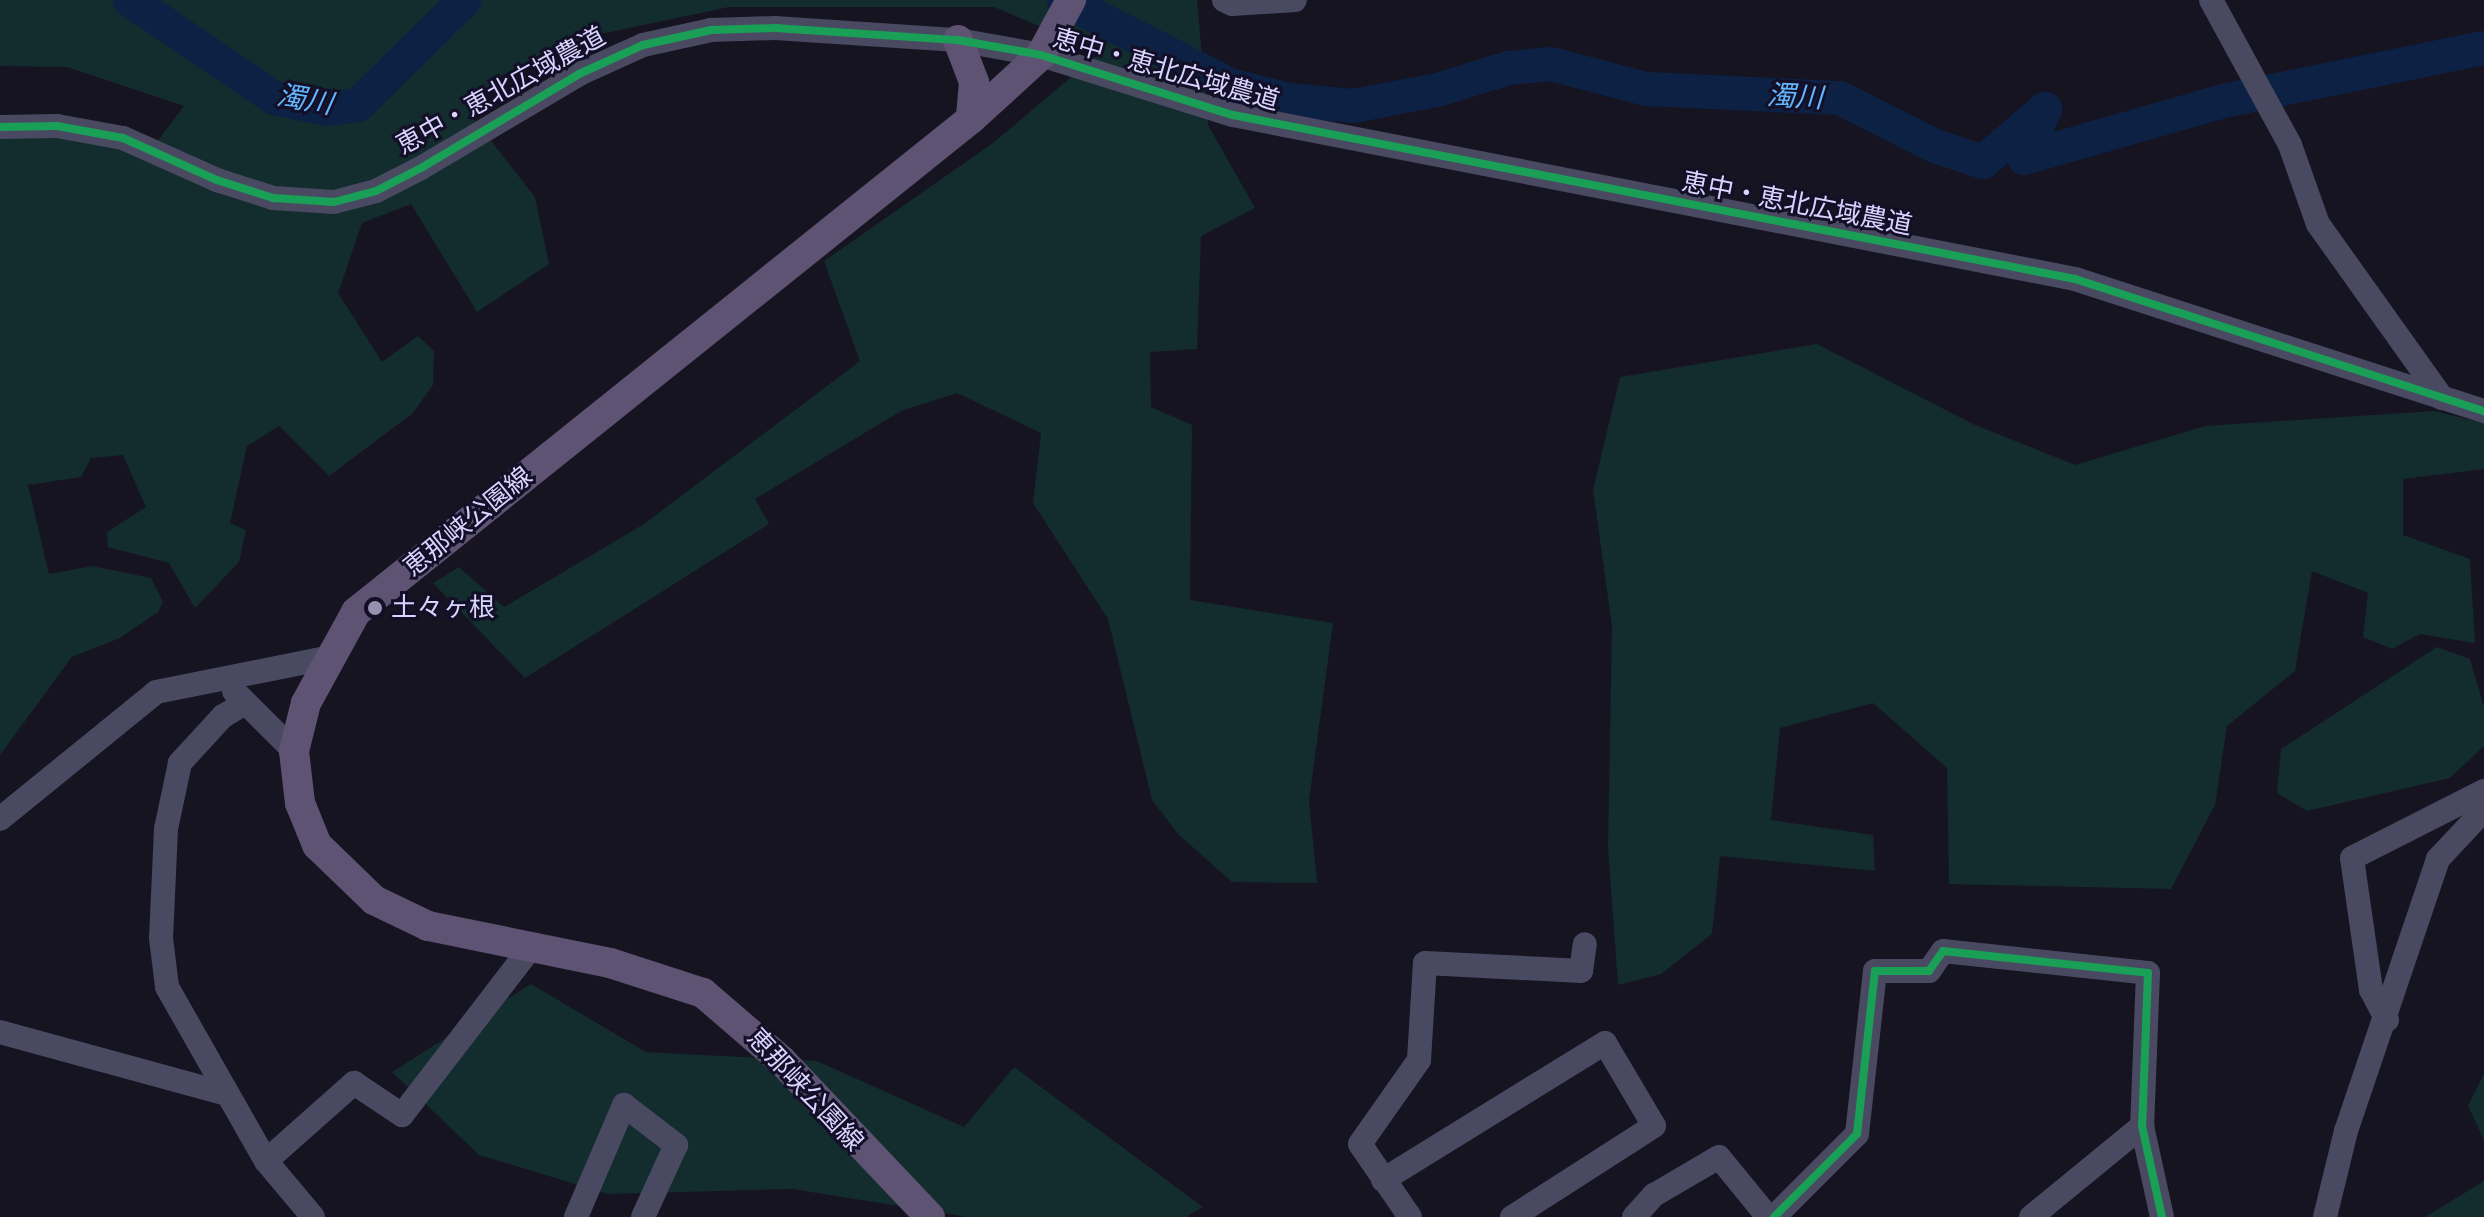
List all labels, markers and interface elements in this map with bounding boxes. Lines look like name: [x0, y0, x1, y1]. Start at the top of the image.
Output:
street label: 恵中・恵北広域農道: [391, 21, 611, 161]
street label: 恵中・恵北広域農道: [1049, 23, 1283, 117]
water label: 濁川: [275, 78, 335, 120]
water label: 濁川: [1766, 78, 1824, 114]
street label: 恵中・恵北広域農道: [1679, 166, 1915, 242]
street label: 恵那峡公園線: [398, 461, 538, 583]
place label: 土々ヶ根: [391, 592, 495, 624]
marker: 土々ヶ根: [366, 599, 384, 617]
street label: 恵那峡公園線: [740, 1022, 870, 1158]

